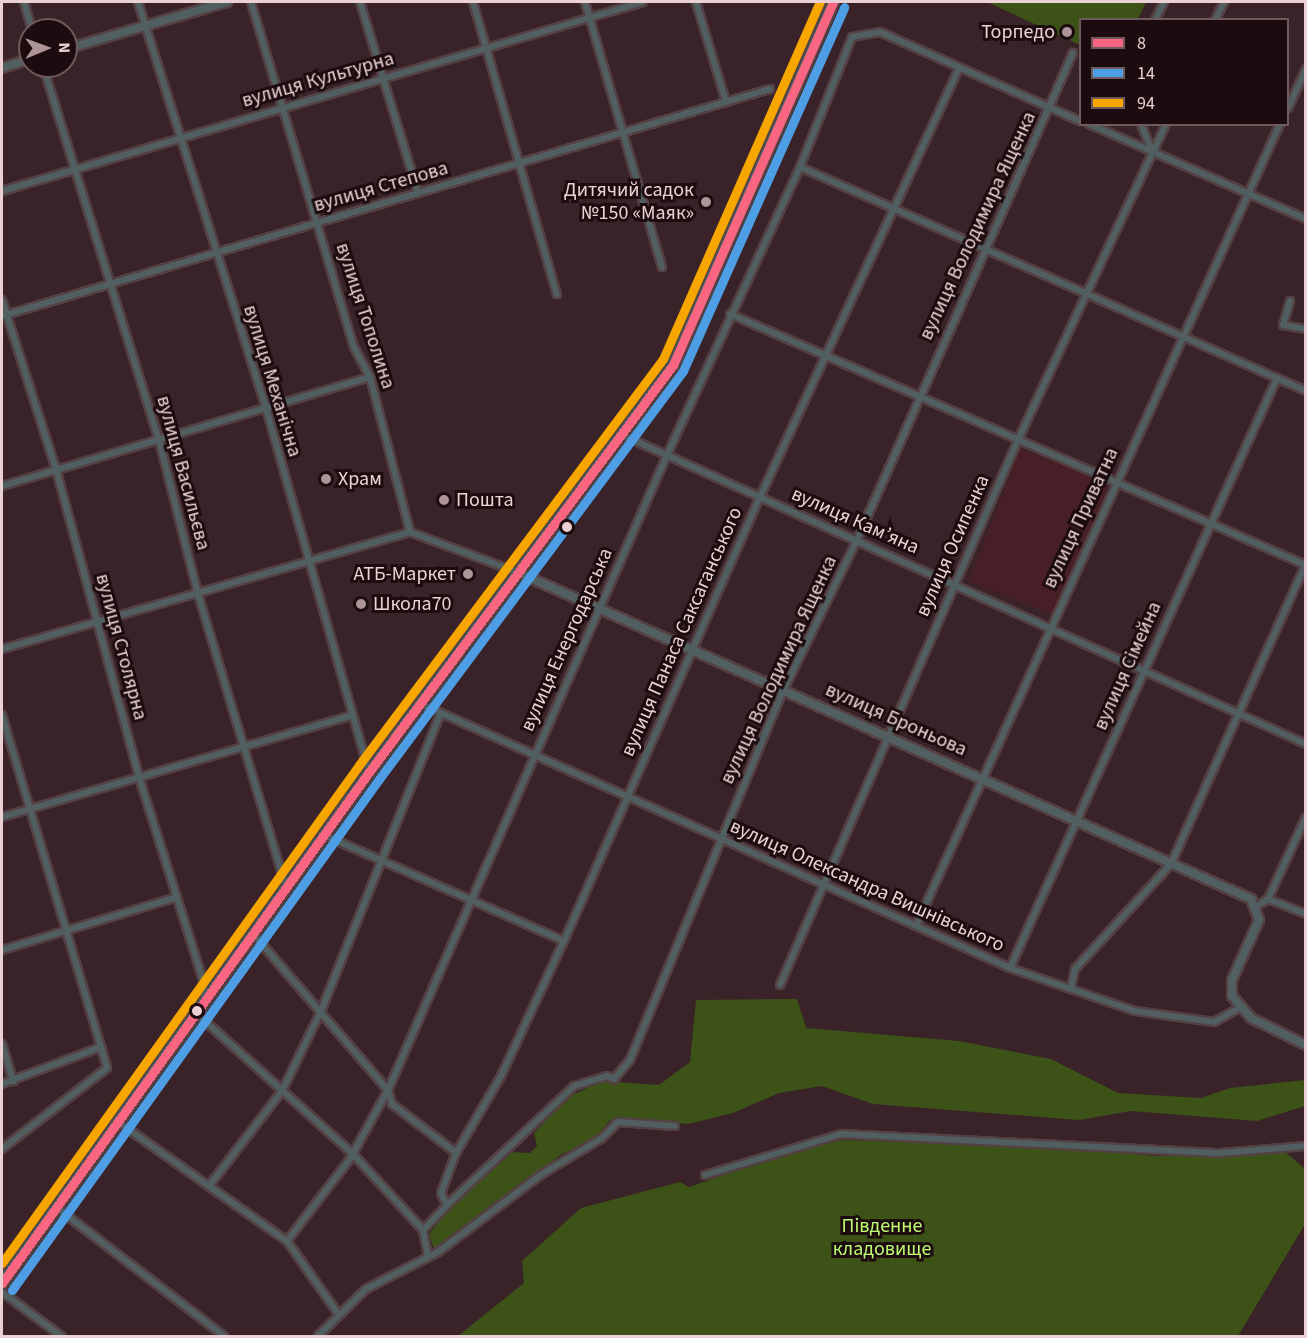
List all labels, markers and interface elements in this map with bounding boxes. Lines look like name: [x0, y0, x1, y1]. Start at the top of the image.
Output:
north arrow: [18, 18, 78, 78]
legend: [1079, 18, 1289, 126]
place label: Торпедо: [981, 20, 1055, 44]
marker: Торпедо: [1060, 25, 1074, 39]
text: 8: [1137, 31, 1146, 56]
text: N: [53, 42, 75, 53]
street label: вулиця Культурна: [239, 47, 397, 113]
text: 14: [1137, 61, 1155, 86]
text: 94: [1137, 91, 1155, 116]
street label: вулиця Володимира Ященка: [914, 108, 1042, 344]
street label: вулиця Степова: [311, 156, 451, 218]
place label: Дитячий садок №150 «Маяк»: [564, 178, 694, 225]
marker: Дитячий садок №150 «Маяк»: [699, 195, 713, 209]
street label: вулиця Тополина: [330, 240, 400, 392]
street label: вулиця Механічна: [238, 302, 306, 460]
street label: вулиця Васильєва: [151, 393, 215, 553]
street label: вулиця Приватна: [1038, 444, 1124, 592]
place label: Храм: [338, 467, 382, 491]
marker: Храм: [319, 472, 333, 486]
street label: вулиця Осипенка: [911, 472, 995, 620]
street label: вулиця Кам’яна: [787, 482, 923, 560]
place label: Пошта: [456, 488, 514, 512]
marker: Пошта: [437, 493, 451, 507]
street label: вулиця Панаса Саксаганського: [616, 504, 748, 760]
unlabelled marker: [561, 521, 573, 533]
street label: вулиця Енергодарська: [516, 545, 618, 735]
street label: вулиця Володимира Ященка: [715, 552, 843, 788]
place label: АТБ-Маркет: [353, 562, 456, 586]
marker: АТБ-Маркет: [461, 567, 475, 581]
street label: вулиця Столярна: [90, 571, 152, 723]
place label: Школа70: [373, 592, 452, 616]
marker: Школа70: [354, 597, 368, 611]
street label: вулиця Сімейна: [1089, 598, 1167, 734]
street label: вулиця Броньова: [822, 678, 970, 762]
street label: вулиця Олександра Вишнівського: [726, 814, 1008, 958]
unlabelled marker: [191, 1005, 203, 1017]
park label: Південне кладовище: [833, 1215, 931, 1262]

